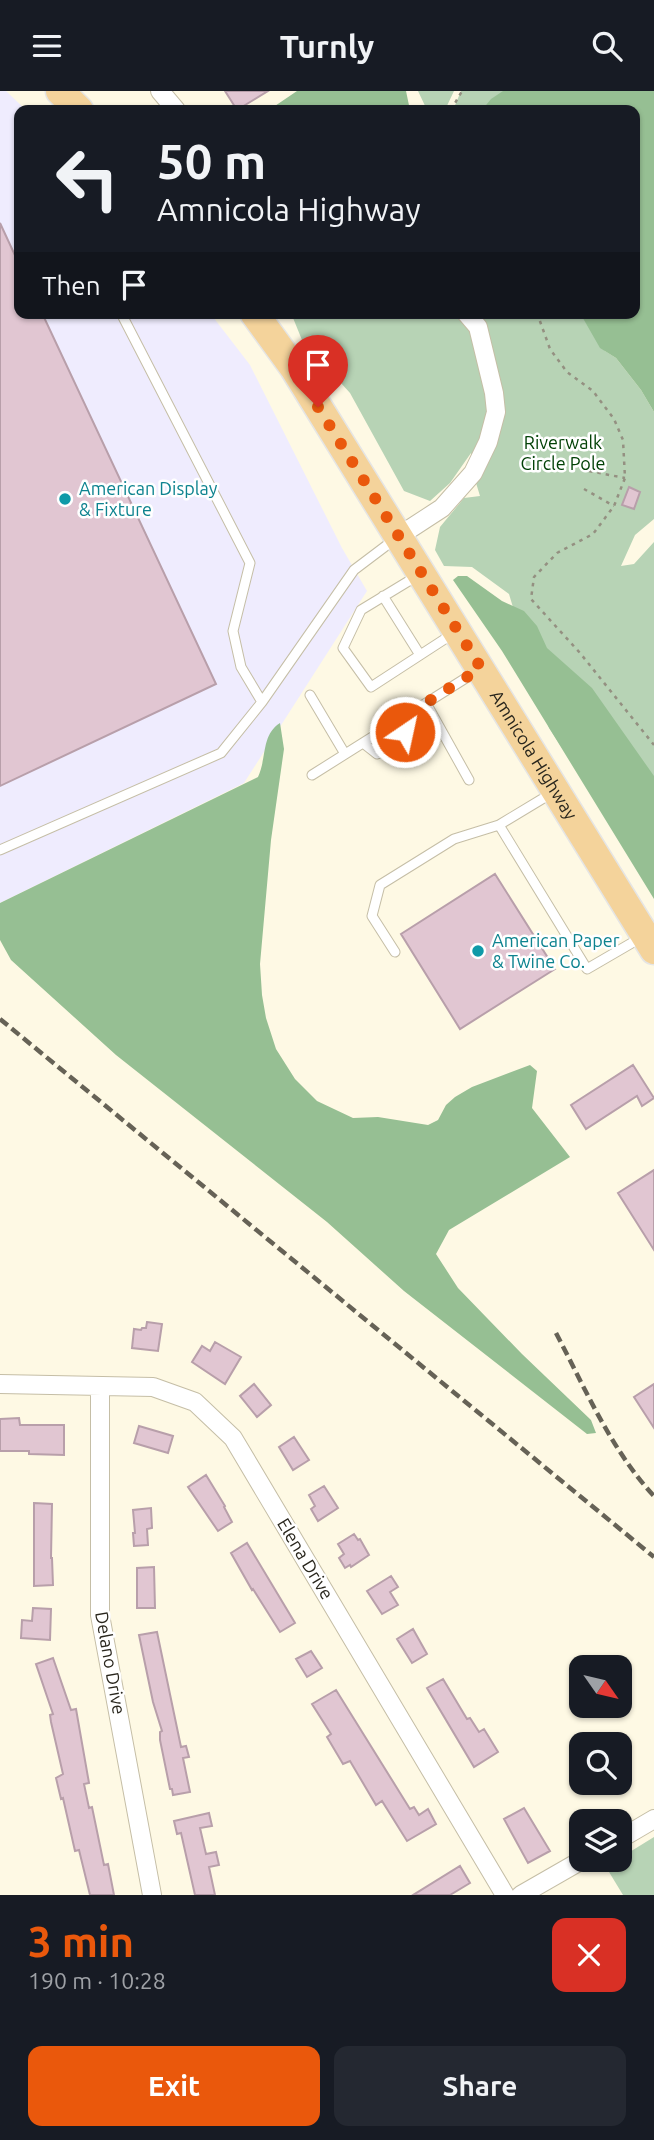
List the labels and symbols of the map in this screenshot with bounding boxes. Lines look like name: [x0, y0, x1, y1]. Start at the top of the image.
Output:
pin: [288, 335, 348, 407]
park label: Riverwalk Circle Pole: [520, 432, 606, 473]
place label: American Display & Fixture: [79, 478, 218, 519]
marker: American Display & Fixture: [57, 491, 73, 507]
street label: Amnicola Highway: [487, 686, 582, 823]
position arrow: [368, 695, 442, 769]
place label: American Paper & Twine Co.: [492, 930, 620, 971]
marker: American Paper & Twine Co.: [470, 943, 486, 959]
street label: Elena Drive: [274, 1514, 338, 1603]
street label: Delano Drive: [92, 1610, 130, 1716]
north arrow: [569, 1655, 632, 1719]

